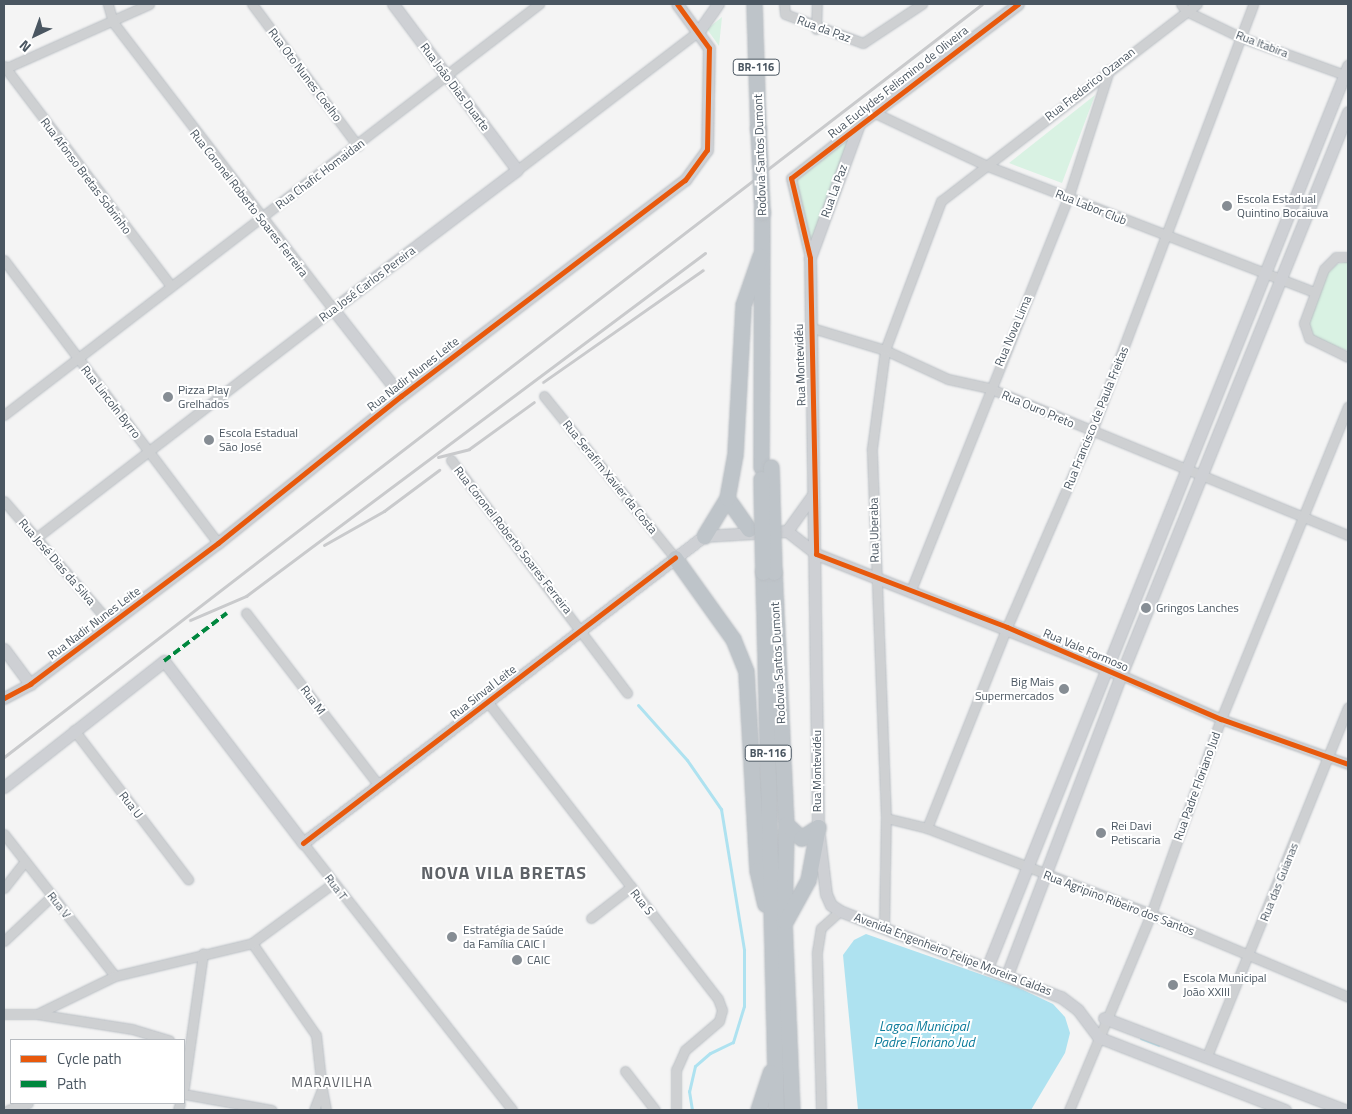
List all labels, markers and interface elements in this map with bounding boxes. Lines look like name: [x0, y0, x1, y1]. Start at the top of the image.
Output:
north arrow: [10, 10, 60, 60]
street label: Rua da Paz: [795, 13, 853, 45]
street label: Rua Euclydes Felismino de Oliveira: [825, 23, 971, 141]
street label: Rua Oto Nunes Coelho: [265, 26, 345, 124]
street label: Rua Itabira: [1234, 27, 1290, 61]
text: N: [14, 35, 35, 58]
street label: Rua João Dias Duarte: [417, 40, 493, 134]
street label: Rua Frederico Ozanan: [1042, 44, 1138, 124]
road number: BR-116: [732, 58, 780, 76]
street label: Rodovia Santos Dumont: [751, 94, 769, 216]
street label: Rua Afonso Bretas Sobrinho: [38, 115, 134, 237]
street label: Rua Coronel Roberto Soares Ferreira: [187, 126, 311, 280]
street label: Rua Chafic Homaidan: [273, 136, 367, 212]
street label: Rua La Paz: [818, 163, 850, 219]
street label: Rua Labor Club: [1053, 186, 1129, 228]
place label: Escola Estadual Quintino Bocaiuva: [1237, 192, 1328, 220]
marker: Escola Estadual Quintino Bocaiuva: [1221, 200, 1233, 212]
street label: Rua José Carlos Pereira: [316, 243, 418, 325]
street label: Rua Nova Lima: [992, 293, 1034, 369]
street label: Rua Montevidéu: [791, 324, 809, 406]
street label: Rua Nadir Nunes Leite: [364, 334, 462, 414]
street label: Rua Francisco de Paula Freitas: [1061, 344, 1131, 492]
street label: Rua Lincoln Byrro: [78, 363, 144, 441]
place label: Pizza Play Grelhados: [178, 383, 229, 411]
street label: Rua Ouro Preto: [1000, 387, 1076, 431]
marker: Pizza Play Grelhados: [162, 391, 174, 403]
street label: Rua Serafim Xavier da Costa: [560, 417, 660, 537]
place label: Escola Estadual São José: [219, 426, 298, 454]
marker: Escola Estadual São José: [203, 434, 215, 446]
street label: Rua Coronel Roberto Soares Ferreira: [451, 463, 575, 617]
street label: Rua Uberaba: [866, 497, 882, 563]
street label: Rua José Dias da Silva: [16, 516, 98, 608]
street label: Rua Nadir Nunes Leite: [45, 584, 143, 662]
place label: Gringos Lanches: [1156, 601, 1239, 615]
street label: Rodovia Santos Dumont: [768, 602, 788, 724]
marker: Gringos Lanches: [1140, 602, 1152, 614]
street label: Rua Vale Formoso: [1041, 626, 1131, 674]
street label: Rua Sinval Leite: [447, 662, 519, 722]
place label: Big Mais Supermercados: [975, 675, 1054, 703]
street label: Rua M: [297, 683, 329, 717]
marker: Big Mais Supermercados: [1058, 683, 1070, 695]
street label: Rua Montevidéu: [810, 730, 824, 812]
street label: Rua Padre Floriano Jud: [1171, 730, 1223, 842]
road number: BR-116: [744, 744, 792, 761]
street label: Rua U: [116, 789, 146, 821]
place label: Rei Davi Petiscaria: [1111, 819, 1161, 847]
marker: Rei Davi Petiscaria: [1095, 827, 1107, 839]
street label: Rua das Guianas: [1257, 841, 1301, 923]
district label: NOVA VILA BRETAS: [419, 862, 589, 884]
street label: Rua Agripino Ribeiro dos Santos: [1041, 867, 1197, 939]
street label: Rua T: [322, 871, 350, 903]
street label: Rua S: [627, 886, 657, 918]
street label: Rua V: [44, 889, 74, 921]
street label: Avenida Engenheiro Felipe Moreira Caldas: [852, 910, 1054, 998]
place label: Estratégia de Saúde da Família CAIC I: [463, 923, 564, 951]
marker: Estratégia de Saúde da Família CAIC I: [445, 930, 459, 944]
place label: CAIC: [527, 953, 550, 967]
marker: CAIC: [511, 954, 523, 966]
place label: Escola Municipal João XXIII: [1183, 971, 1267, 999]
marker: Escola Municipal João XXIII: [1167, 979, 1179, 991]
water label: Lagoa Municipal Padre Floriano Jud: [873, 1018, 975, 1050]
legend: [10, 1039, 185, 1104]
text: Cycle path: [57, 1047, 122, 1070]
text: Path: [57, 1072, 87, 1095]
district label: MARAVILHA: [290, 1074, 374, 1090]

